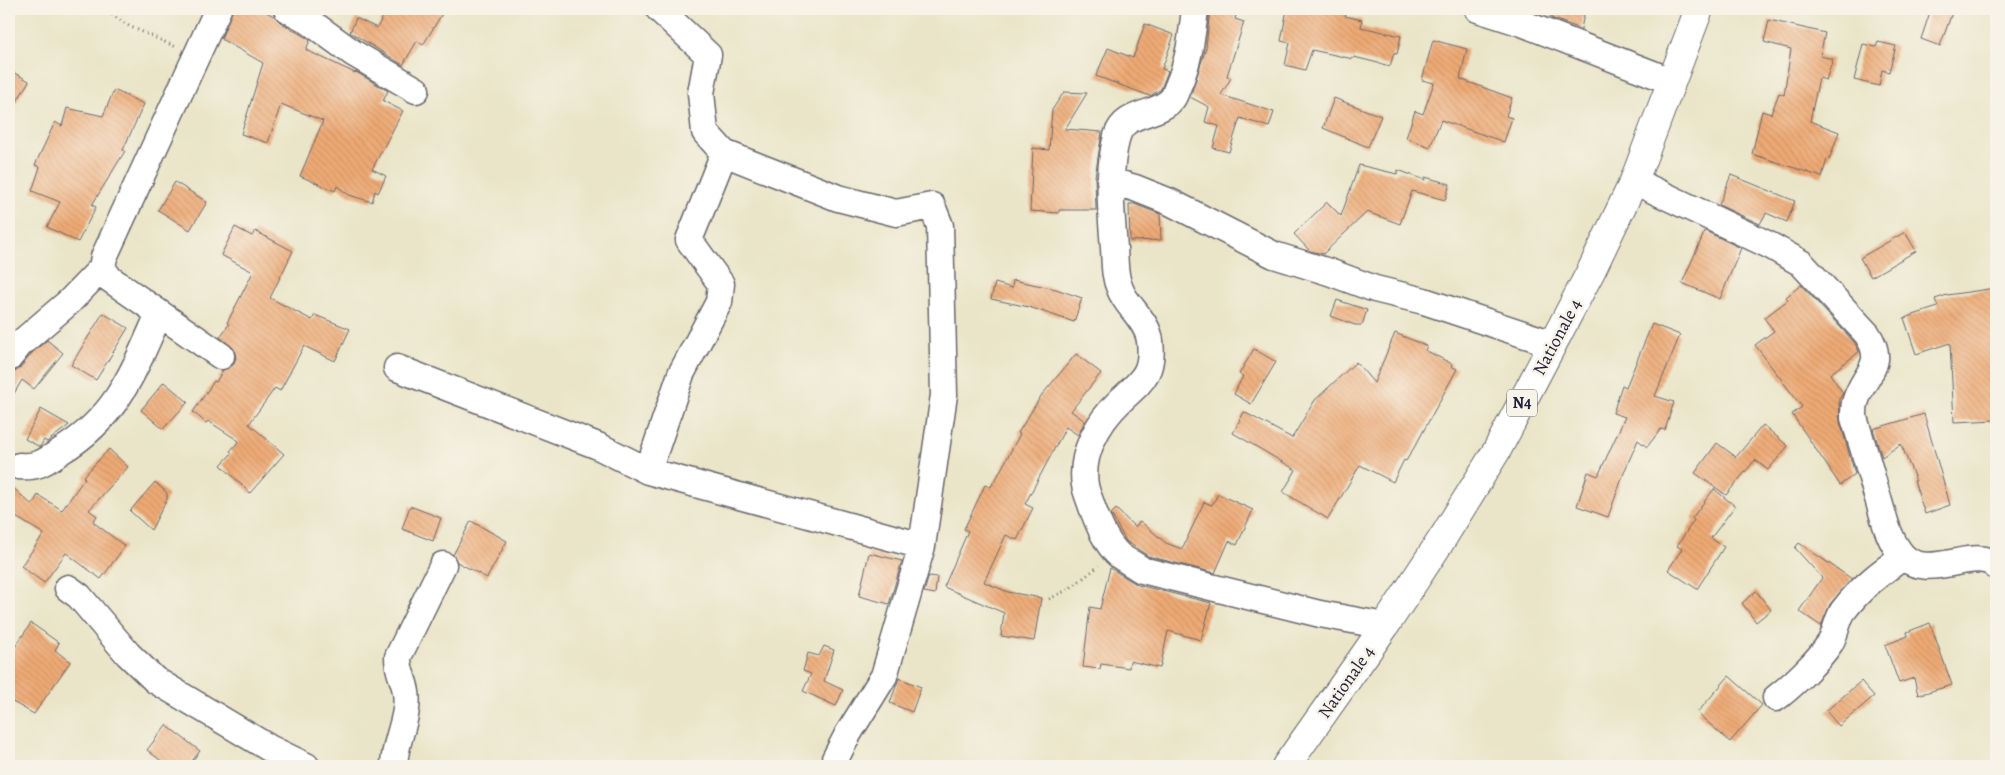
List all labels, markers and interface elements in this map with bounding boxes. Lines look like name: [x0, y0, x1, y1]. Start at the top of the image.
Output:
street label: Nationale 4: [1527, 295, 1587, 379]
road number: N4: [1507, 389, 1537, 416]
street label: Nationale 4: [1312, 641, 1380, 723]

